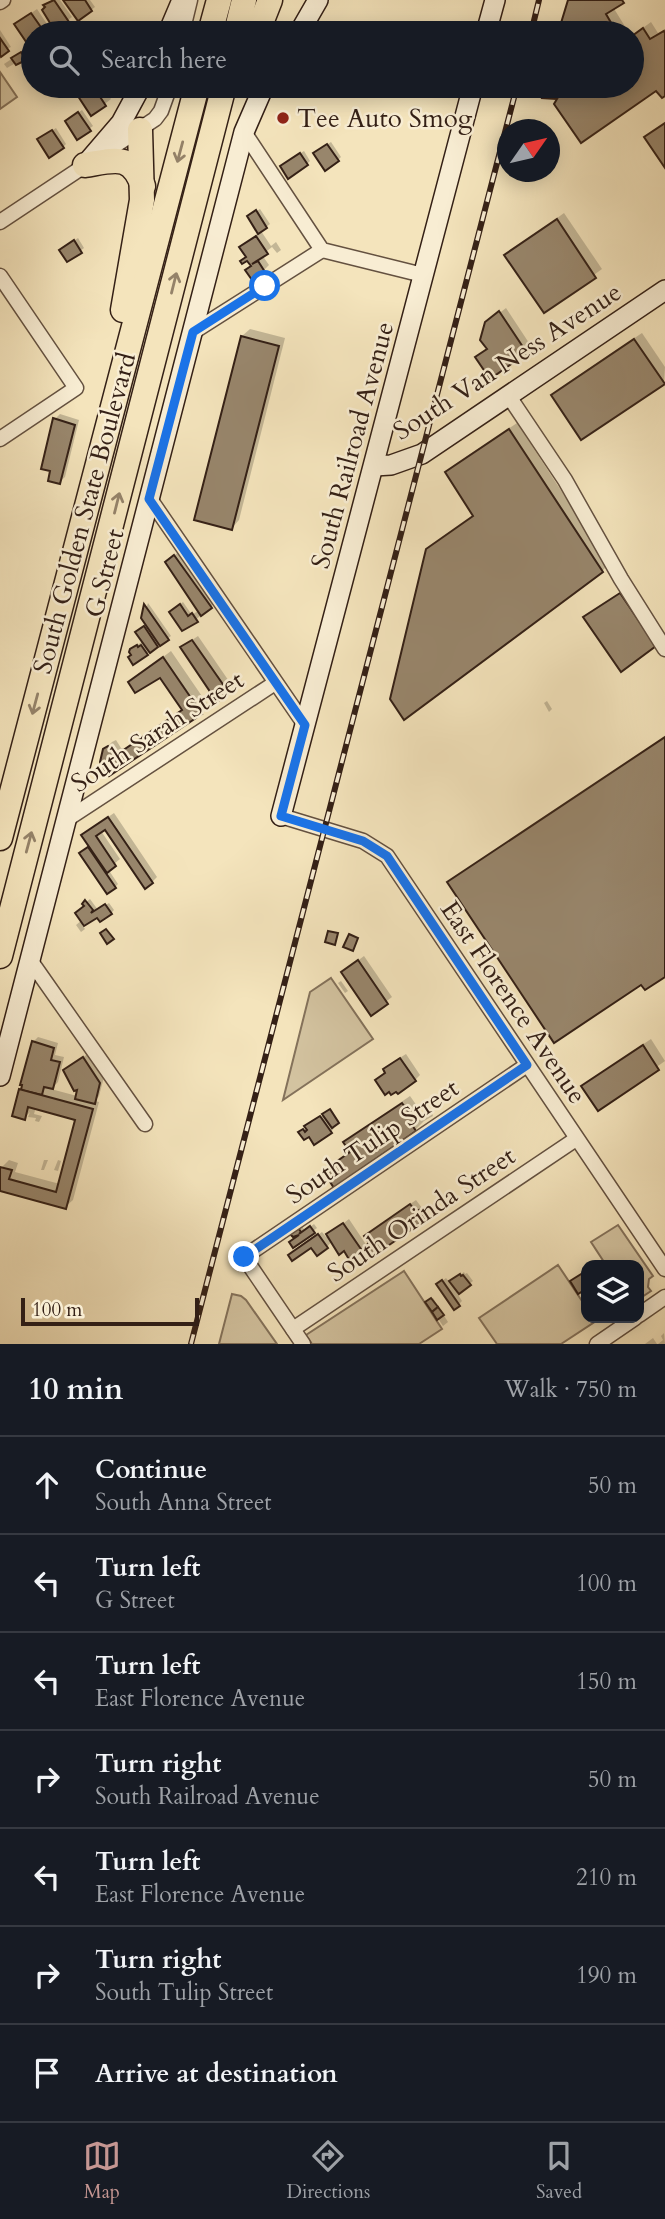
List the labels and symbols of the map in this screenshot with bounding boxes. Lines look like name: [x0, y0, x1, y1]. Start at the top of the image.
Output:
place label: Tee Auto Smog: [297, 101, 473, 136]
marker: Tee Auto Smog: [275, 110, 291, 126]
north arrow: [497, 119, 560, 182]
one-way arrow: [172, 141, 185, 163]
route start: [249, 270, 280, 301]
one-way arrow: [168, 272, 181, 295]
street label: South Van Ness Avenue: [386, 274, 628, 448]
street label: South Railroad Avenue: [303, 318, 402, 572]
street label: South Golden State Boulevard: [25, 349, 144, 678]
one-way arrow: [112, 492, 125, 514]
street label: G Street: [77, 525, 132, 621]
street label: South Sarah Street: [64, 662, 251, 800]
one-way arrow: [28, 692, 41, 715]
one-way arrow: [24, 831, 37, 853]
street label: East Florence Avenue: [433, 894, 595, 1111]
street label: South Tulip Street: [279, 1071, 466, 1212]
street label: South Orinda Street: [321, 1139, 522, 1290]
route end: [228, 1241, 259, 1272]
scale bar: [21, 1295, 200, 1327]

